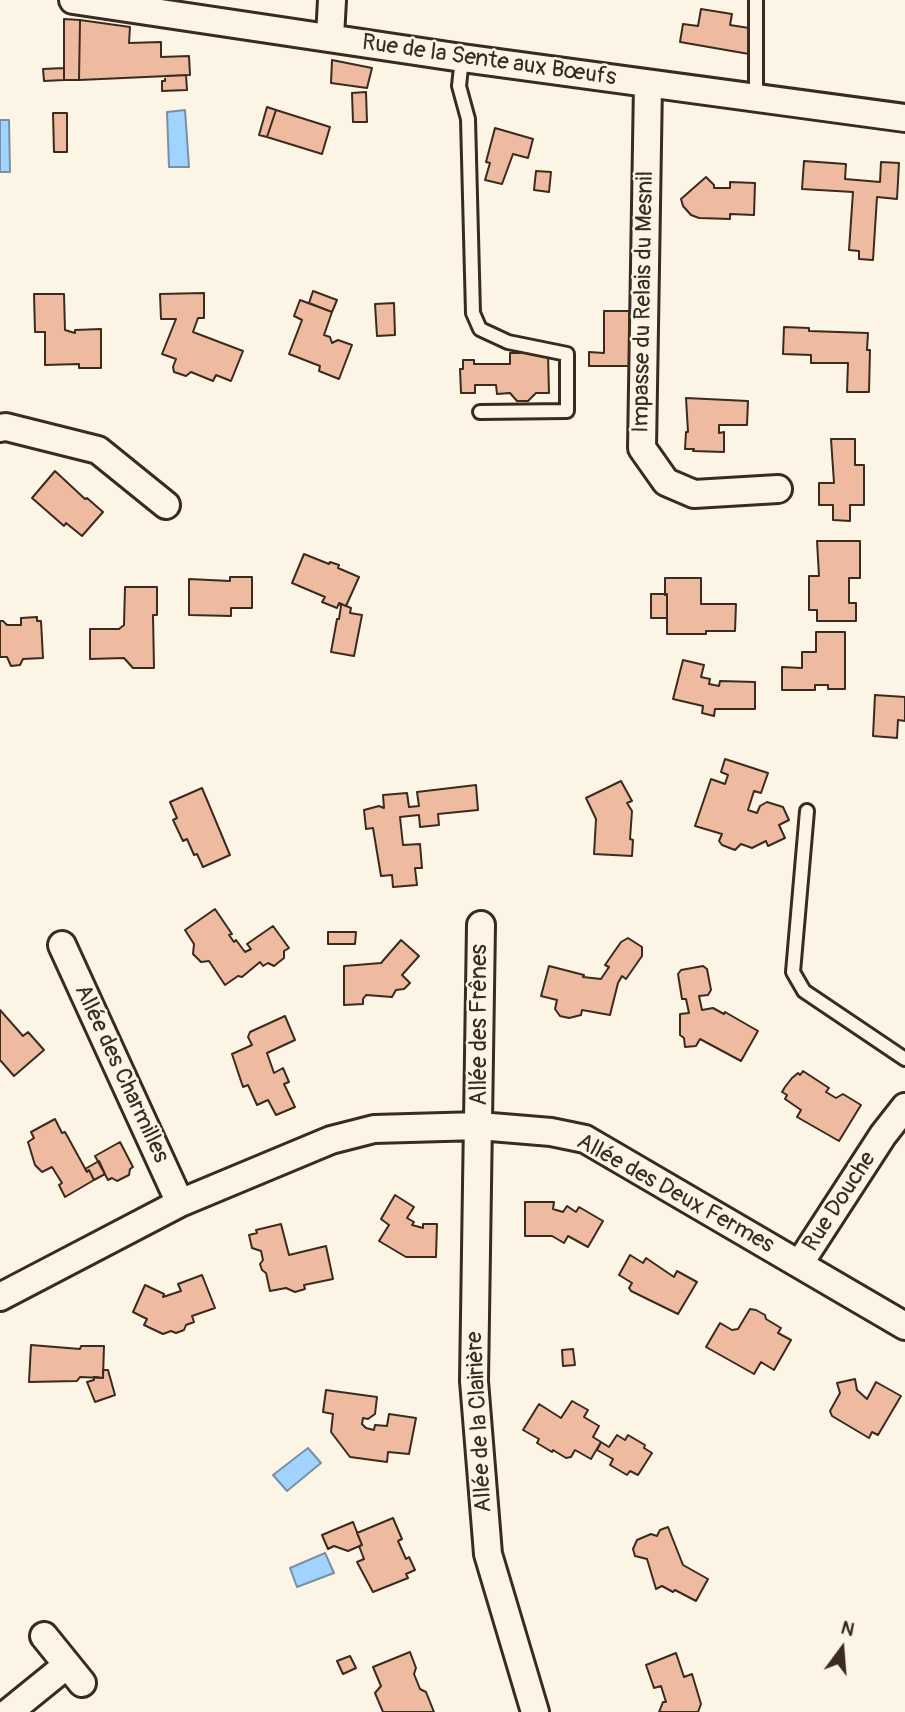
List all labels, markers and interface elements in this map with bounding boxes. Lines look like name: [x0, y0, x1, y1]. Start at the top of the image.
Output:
street label: Rue de la Sente aux Bœufs: [360, 29, 618, 93]
street label: Impasse du Relais du Mesnil: [628, 171, 660, 433]
street label: Allée des Frênes: [466, 944, 494, 1106]
street label: Allée des Charmilles: [68, 980, 174, 1168]
street label: Allée des Deux Fermes: [572, 1128, 778, 1260]
street label: Rue Douche: [798, 1147, 882, 1257]
street label: Allée de la Clairière: [461, 1331, 499, 1513]
north arrow: [807, 1614, 877, 1684]
text: N: [838, 1616, 857, 1642]

